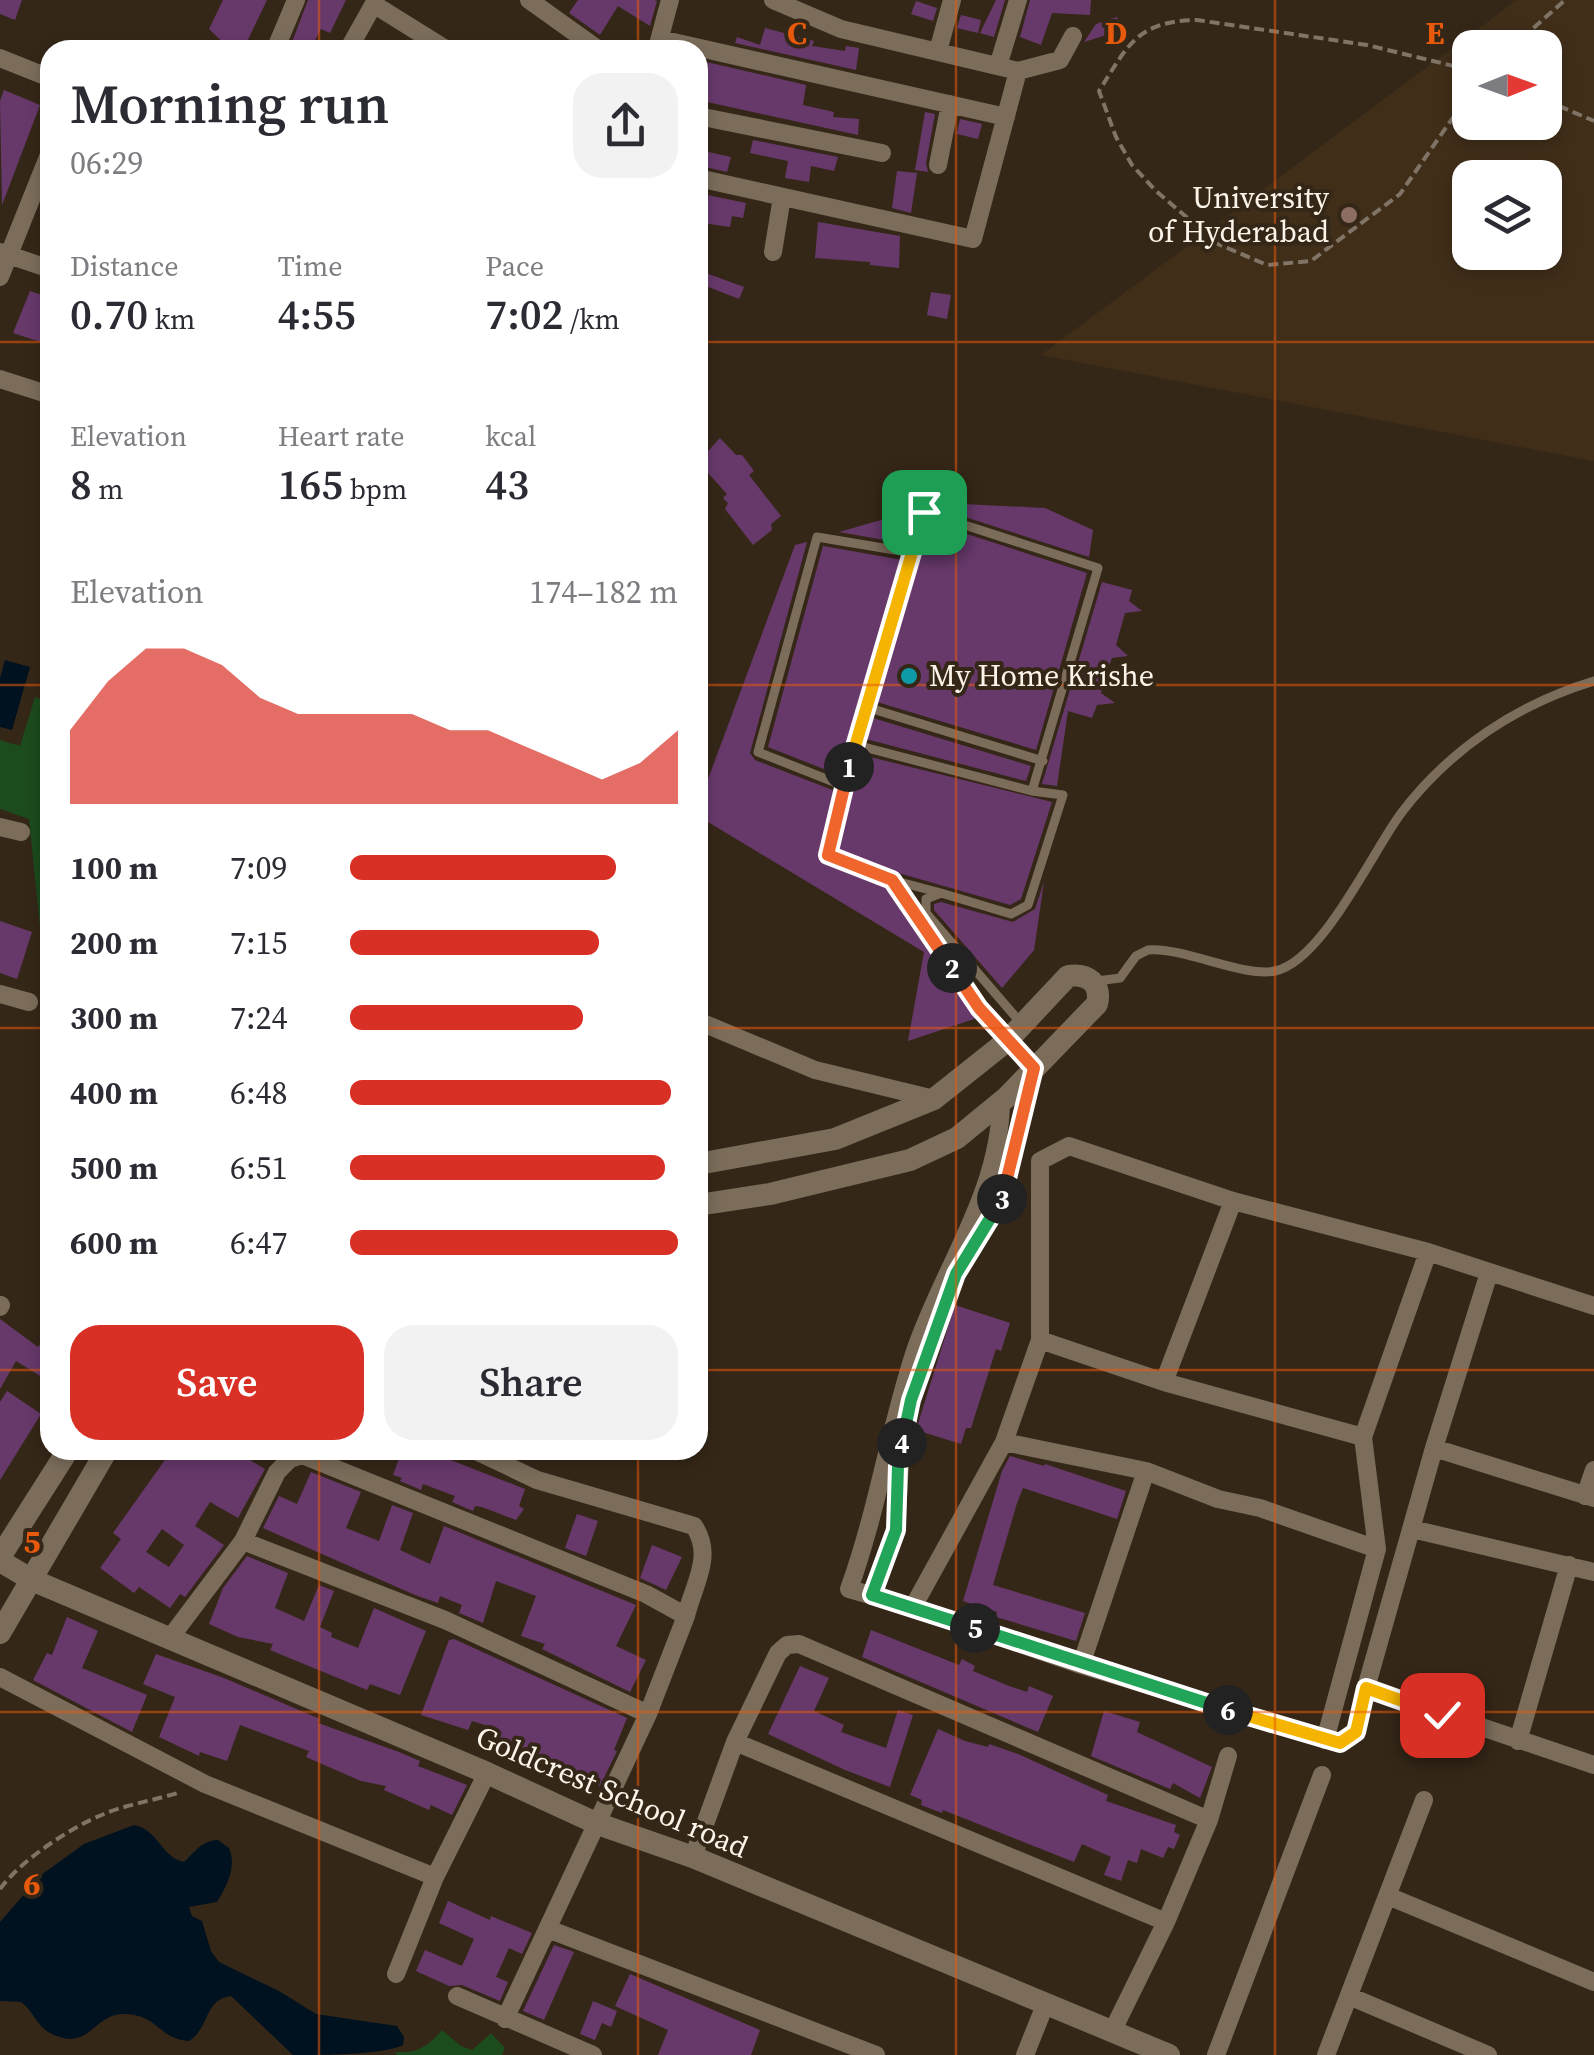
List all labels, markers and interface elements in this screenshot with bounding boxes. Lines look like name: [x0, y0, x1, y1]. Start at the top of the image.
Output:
text: C: [787, 11, 807, 55]
text: D: [1105, 11, 1127, 55]
text: E: [1425, 11, 1445, 55]
north arrow: [1452, 30, 1562, 140]
map controls: [1452, 30, 1562, 270]
text: Morning run: [70, 66, 389, 141]
button: share: [573, 73, 678, 178]
text: 06:29: [70, 141, 144, 185]
button: layers: [1452, 160, 1562, 270]
place label: University of Hyderabad: [1148, 177, 1330, 252]
marker: University of Hyderabad: [1338, 204, 1360, 226]
text: Distance: [70, 247, 179, 285]
text: Time: [278, 247, 342, 285]
text: Pace: [485, 247, 544, 285]
text: 0.70: [70, 285, 148, 343]
text: 4:55: [278, 285, 356, 343]
text: 7:02: [485, 285, 563, 343]
text: km: [148, 300, 195, 338]
text: /km: [563, 300, 620, 338]
text: Elevation: [70, 417, 187, 455]
text: Heart rate: [278, 417, 404, 455]
text: kcal: [485, 417, 536, 455]
text: 8: [70, 455, 92, 513]
text: 165: [278, 455, 343, 513]
text: 43: [485, 455, 529, 513]
text: m: [92, 470, 124, 508]
text: bpm: [343, 470, 407, 508]
pin: [882, 470, 967, 555]
icon: arrive: [897, 485, 952, 540]
text: Elevation: [70, 570, 204, 614]
text: 174–182 m: [529, 570, 678, 614]
place label: My Home Krishe: [929, 655, 1154, 696]
marker: My Home Krishe: [898, 665, 920, 687]
pin: 1: [824, 742, 874, 792]
text: 1: [841, 748, 857, 786]
text: 100 m: [70, 846, 158, 890]
text: 7:09: [230, 846, 288, 890]
text: 200 m: [70, 921, 158, 965]
text: 7:15: [230, 921, 288, 965]
pin: 2: [927, 943, 977, 993]
text: 2: [944, 949, 960, 987]
text: 300 m: [70, 996, 158, 1040]
text: 7:24: [230, 996, 288, 1040]
text: 400 m: [70, 1071, 158, 1115]
text: 6:48: [230, 1071, 288, 1115]
text: 500 m: [70, 1146, 158, 1190]
text: 6:51: [230, 1146, 288, 1190]
pin: 3: [977, 1174, 1027, 1224]
text: 3: [994, 1180, 1010, 1218]
text: 600 m: [70, 1221, 158, 1265]
text: 6:47: [230, 1221, 288, 1265]
button: Save: [70, 1325, 364, 1440]
button: Share: [384, 1325, 678, 1440]
pin: 4: [877, 1418, 927, 1468]
text: 4: [894, 1424, 910, 1462]
text: 5: [23, 1520, 41, 1564]
pin: 5: [950, 1603, 1000, 1653]
text: 5: [967, 1609, 983, 1647]
pin: [1400, 1673, 1485, 1758]
pin: 6: [1203, 1685, 1253, 1735]
icon: check: [1415, 1688, 1470, 1743]
text: 6: [1220, 1691, 1236, 1729]
street label: Goldcrest School road: [470, 1716, 755, 1867]
text: 6: [23, 1862, 41, 1906]

